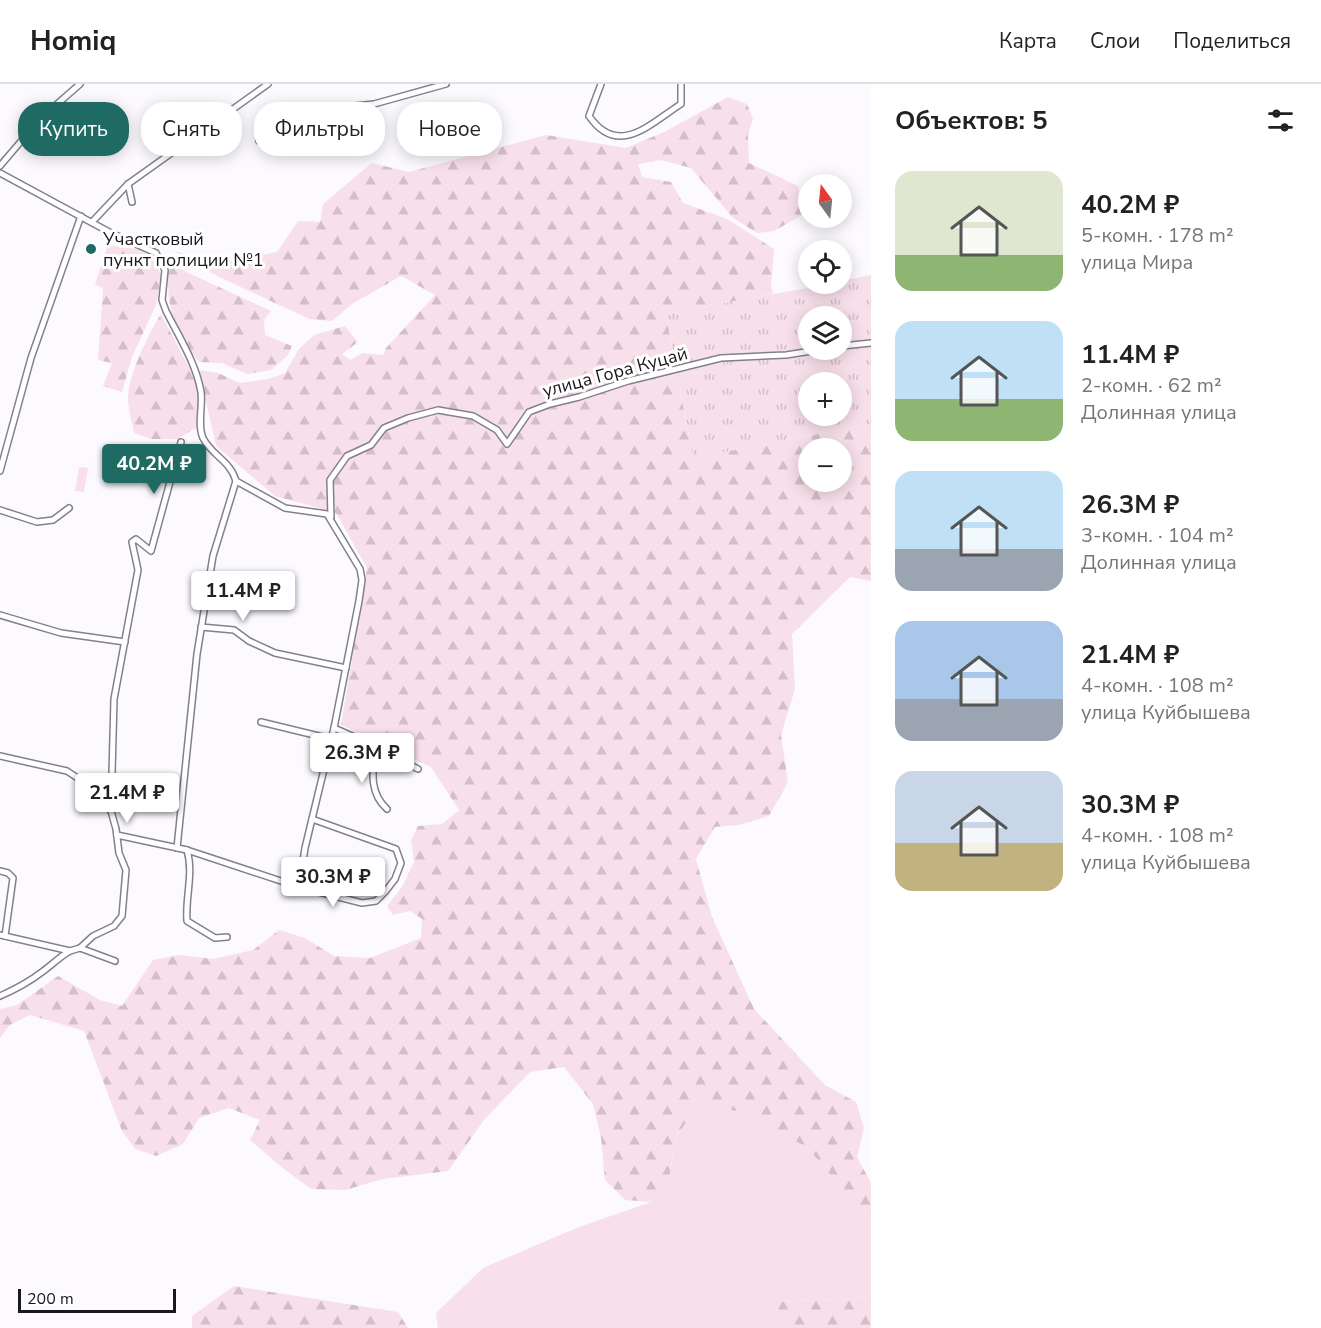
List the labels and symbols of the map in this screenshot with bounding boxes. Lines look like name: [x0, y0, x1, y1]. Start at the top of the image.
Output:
north arrow: [798, 174, 852, 228]
place label: Участковый пункт полиции №1: [102, 227, 264, 272]
marker: Участковый пункт полиции №1: [84, 242, 98, 256]
street label: улица Гора Куцай: [540, 341, 690, 403]
pin: 40.2M ₽: [99, 444, 209, 495]
pin: 11.4M ₽: [188, 571, 298, 622]
pin: 26.3M ₽: [307, 733, 417, 784]
pin: 21.4M ₽: [72, 773, 182, 824]
pin: 30.3M ₽: [278, 857, 388, 908]
scale bar: [18, 1286, 176, 1314]

